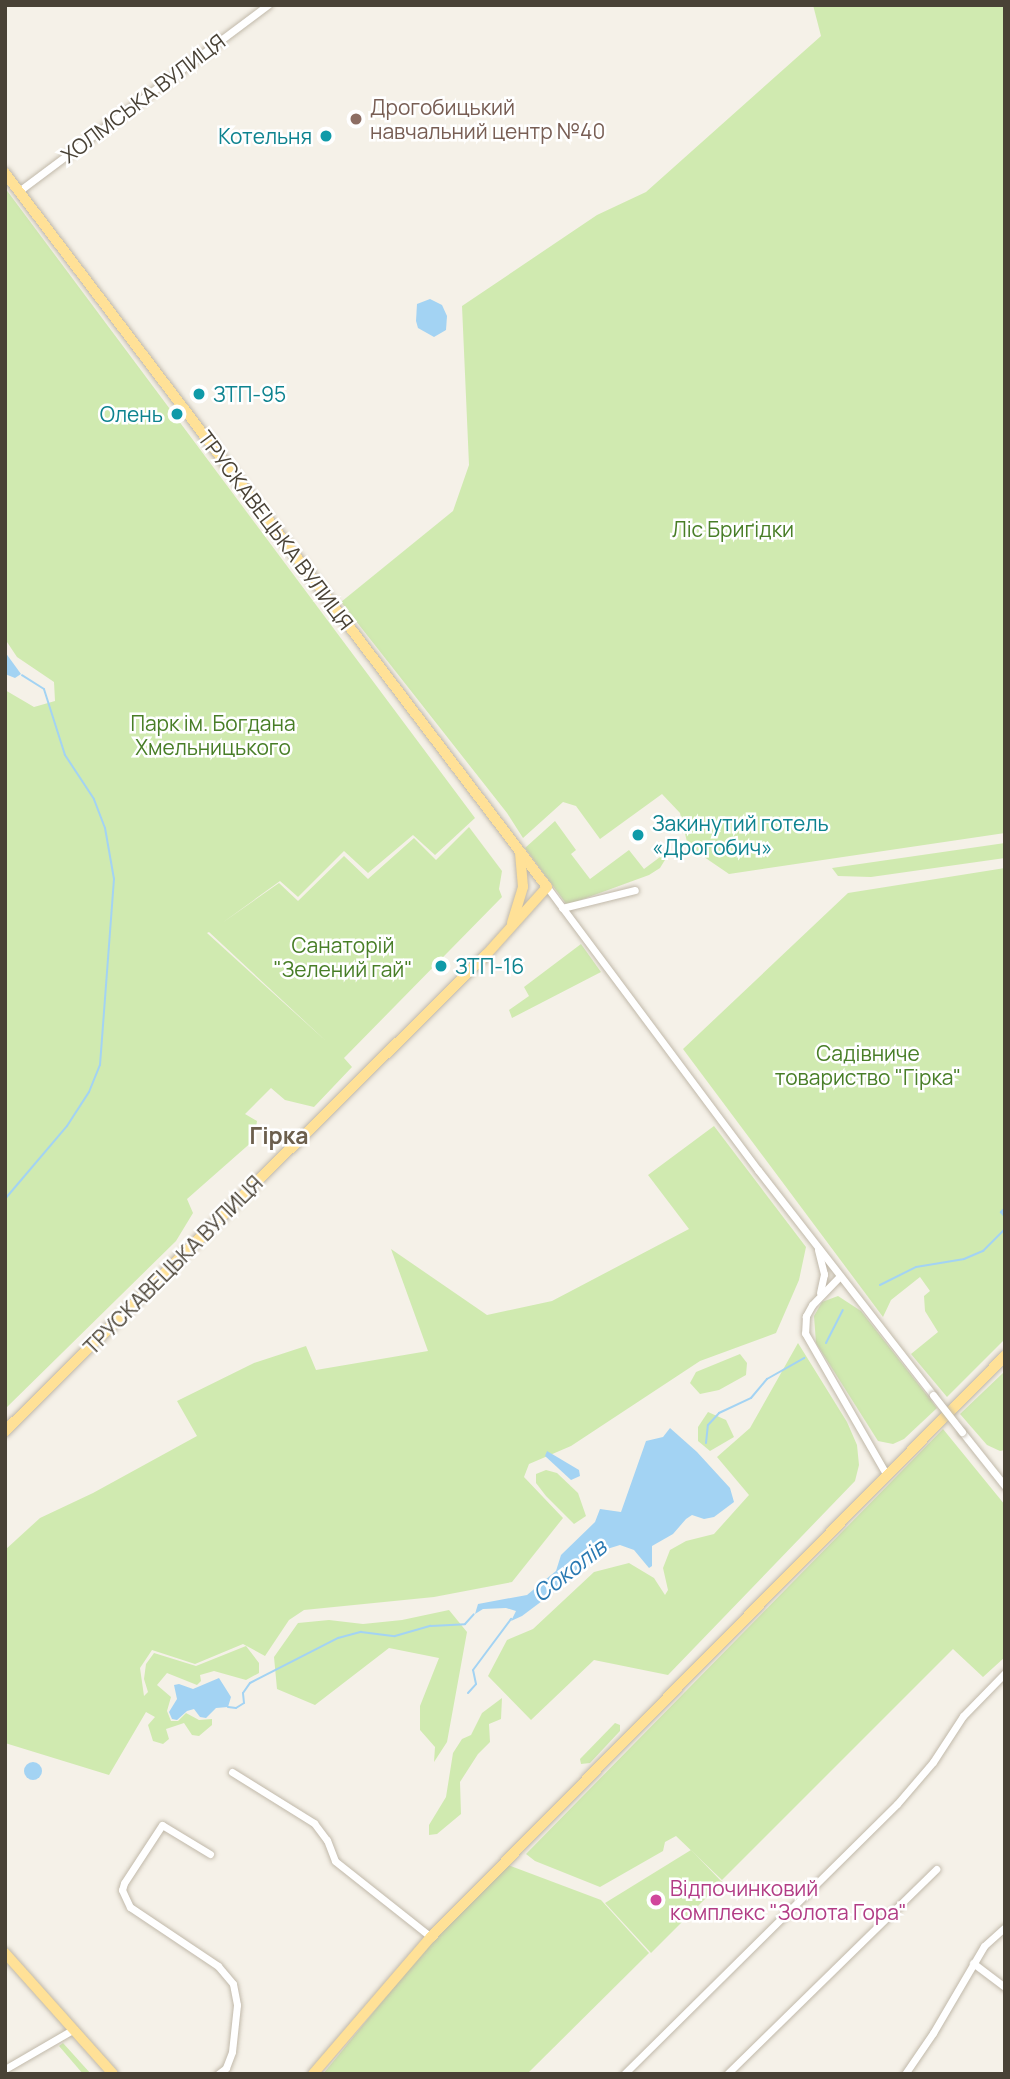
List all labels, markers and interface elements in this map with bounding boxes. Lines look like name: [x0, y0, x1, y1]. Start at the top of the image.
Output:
street label: ХОЛМСЬКА ВУЛИЦЯ: [56, 28, 230, 168]
place label: Дрогобицький навчальний центр №40: [370, 94, 605, 144]
marker: Дрогобицький навчальний центр №40: [348, 111, 364, 127]
place label: Котельня: [218, 123, 312, 149]
marker: Котельня: [318, 128, 334, 144]
place label: ЗТП-95: [213, 381, 286, 407]
marker: ЗТП-95: [191, 386, 207, 402]
place label: Олень: [100, 401, 163, 427]
marker: Олень: [169, 406, 185, 422]
street label: ТРУСКАВЕЦЬКА ВУЛИЦЯ: [193, 426, 359, 634]
park label: Ліс Бриґідки: [672, 516, 794, 542]
park label: Парк ім. Богдана Хмельницького: [130, 710, 296, 760]
place label: Закинутий готель «Дрогобич»: [652, 810, 829, 860]
marker: Закинутий готель «Дрогобич»: [630, 827, 646, 843]
park label: Санаторій "Зелений гай": [273, 932, 413, 982]
place label: ЗТП-16: [455, 953, 524, 979]
marker: ЗТП-16: [433, 958, 449, 974]
park label: Садівниче товариство "Гірка": [775, 1040, 961, 1090]
district label: Гірка: [250, 1121, 308, 1149]
street label: ТРУСКАВЕЦЬКА ВУЛИЦЯ: [78, 1170, 268, 1360]
water label: Соколів: [527, 1533, 611, 1607]
place label: Відпочинковий комплекс "Золота Гора": [670, 1875, 907, 1925]
marker: Відпочинковий комплекс "Золота Гора": [648, 1892, 664, 1908]

